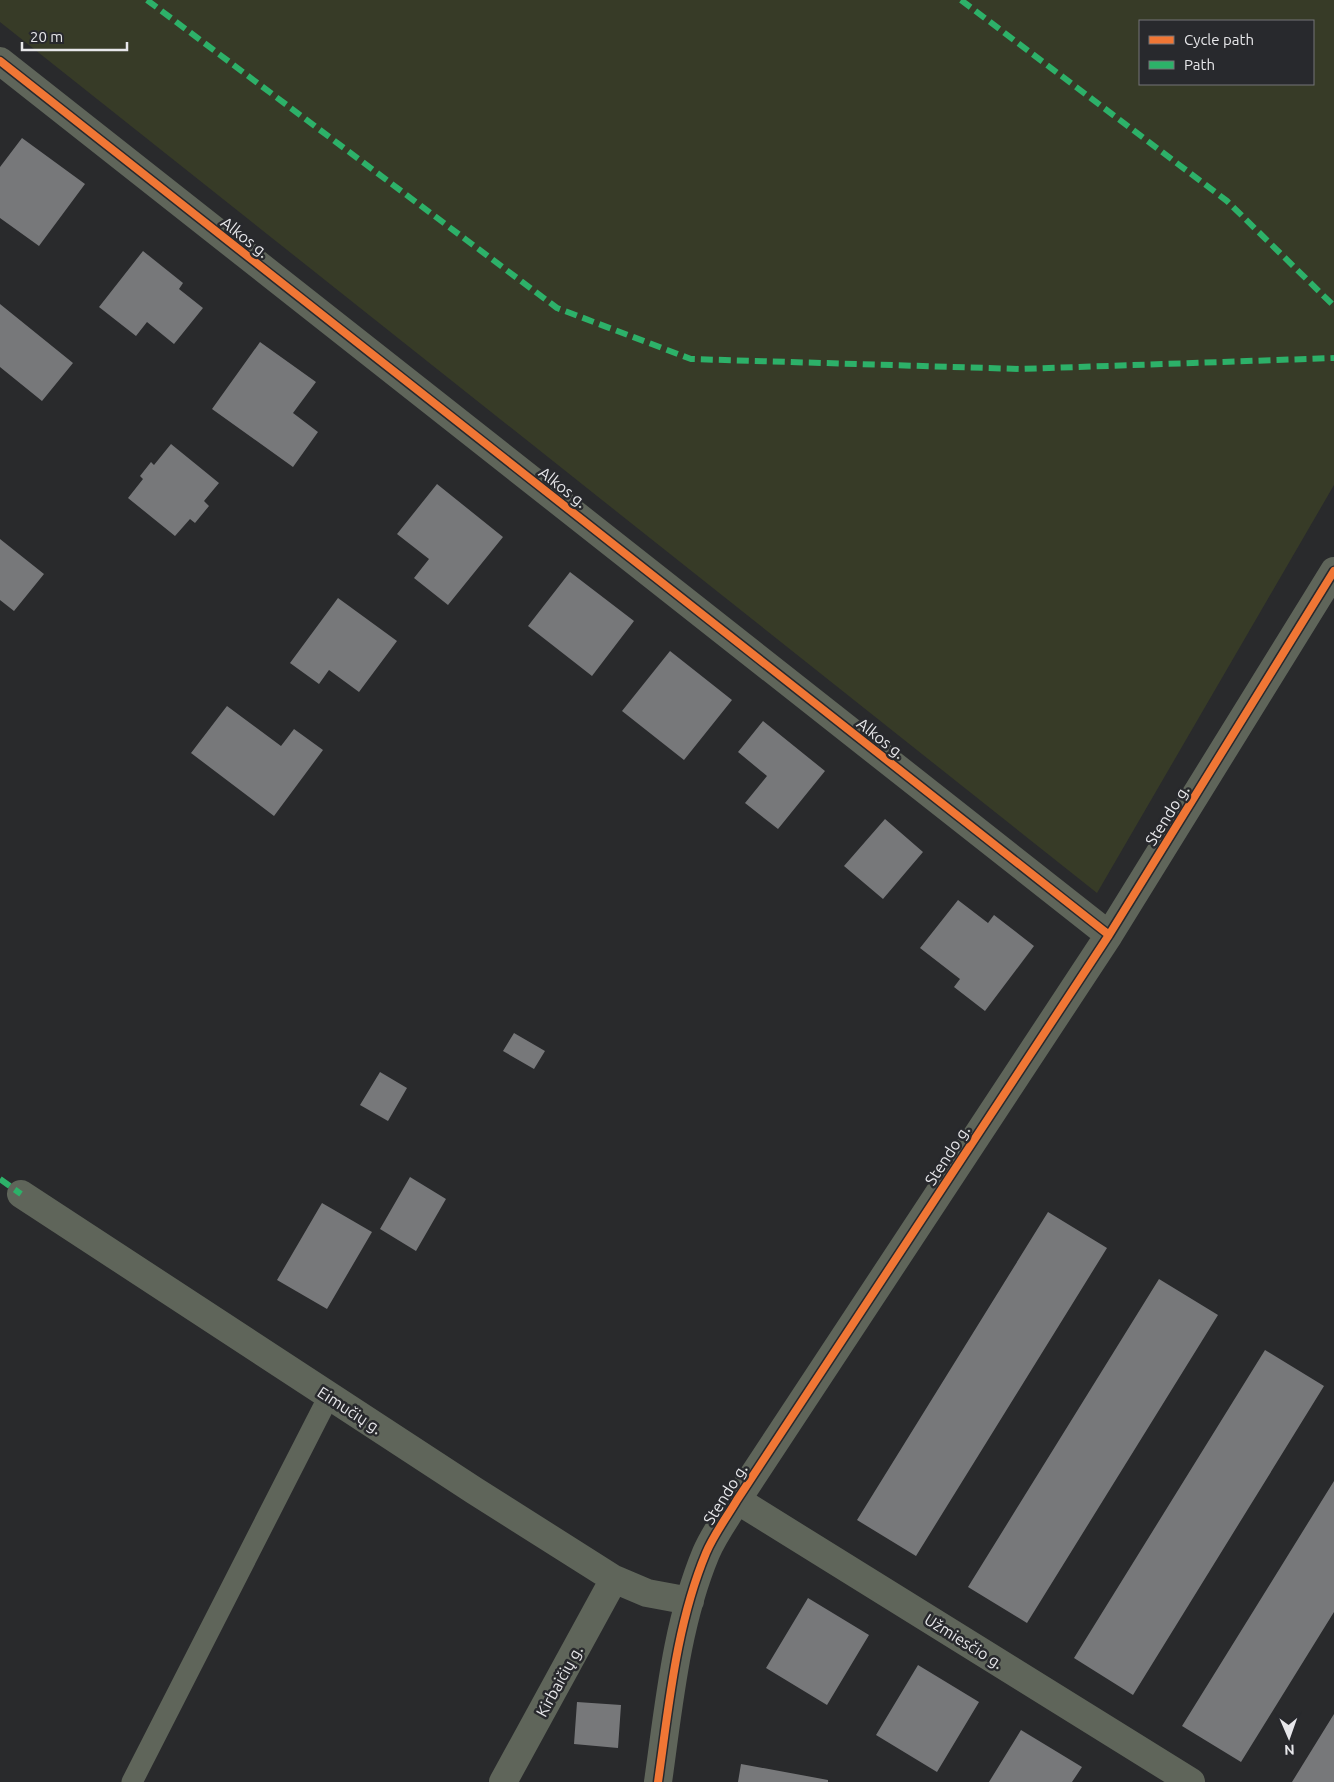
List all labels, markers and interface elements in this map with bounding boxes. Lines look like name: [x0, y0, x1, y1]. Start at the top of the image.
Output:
scale bar: [22, 20, 128, 52]
legend: [1139, 20, 1314, 85]
text: 20 m: [30, 28, 63, 45]
text: Cycle path: [1184, 31, 1254, 48]
text: Path: [1184, 56, 1215, 73]
street label: Alkos g.: [218, 213, 272, 261]
street label: Alkos g.: [536, 463, 590, 511]
street label: Alkos g.: [854, 714, 908, 762]
street label: Stendo g.: [1141, 781, 1193, 849]
street label: Stendo g.: [921, 1122, 973, 1188]
street label: Eimučių g.: [314, 1383, 386, 1437]
street label: Stendo g.: [699, 1460, 751, 1528]
street label: Užmiesčio g.: [921, 1610, 1007, 1672]
street label: Kirbaičių g.: [532, 1642, 586, 1720]
north arrow: [1264, 1712, 1314, 1762]
text: N: [1284, 1742, 1295, 1758]

